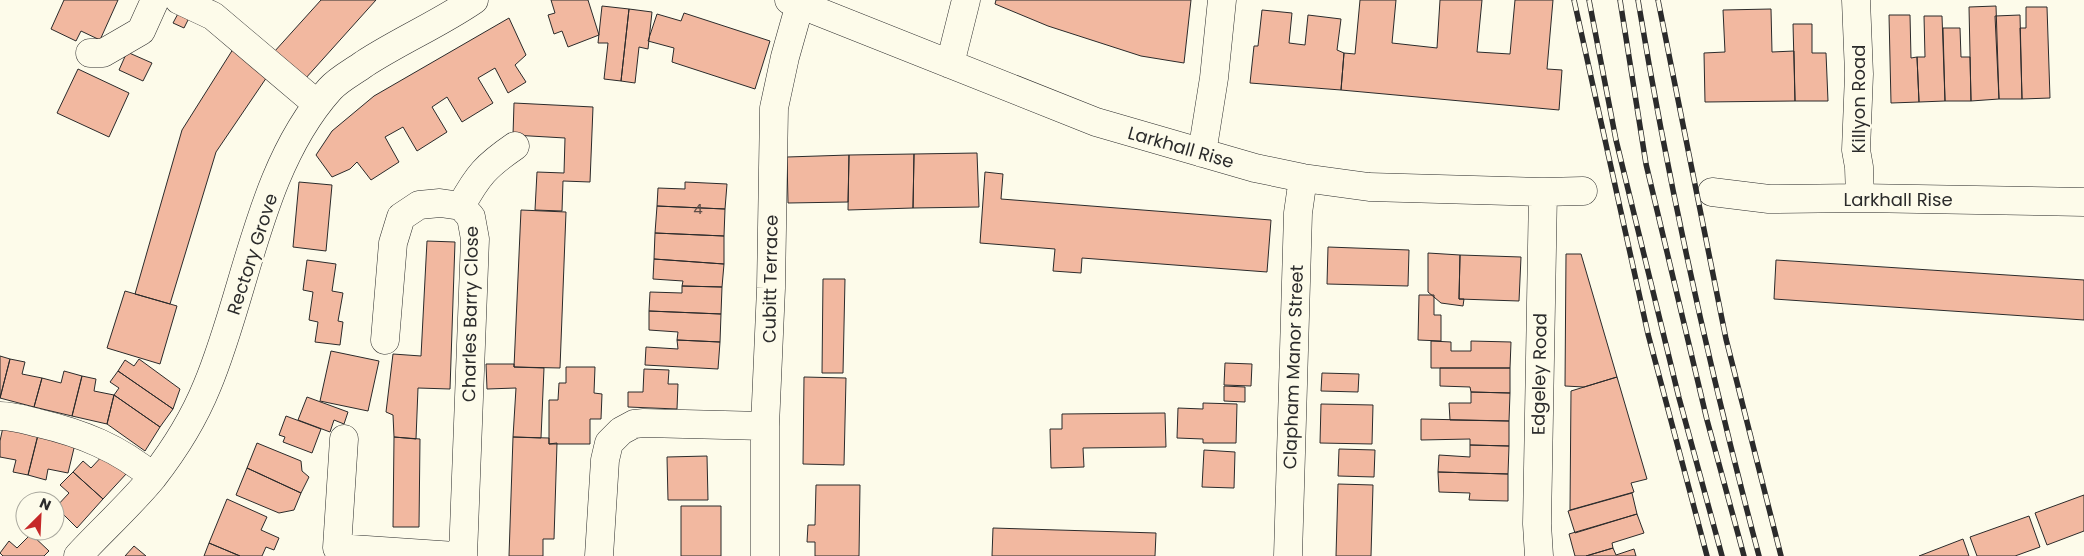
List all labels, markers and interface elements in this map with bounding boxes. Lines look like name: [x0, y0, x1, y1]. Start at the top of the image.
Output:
street label: Killyon Road: [1846, 45, 1871, 153]
street label: Larkhall Rise: [1125, 120, 1237, 174]
street label: Larkhall Rise: [1843, 187, 1953, 212]
street label: Rectory Grove: [221, 190, 283, 318]
house number: 4: [693, 198, 703, 219]
street label: Cubitt Terrace: [756, 215, 784, 343]
street label: Charles Barry Close: [456, 226, 484, 402]
street label: Clapham Manor Street: [1277, 264, 1309, 470]
street label: Edgeley Road: [1525, 313, 1553, 435]
north arrow: [15, 491, 65, 541]
text: N: [36, 493, 54, 515]

